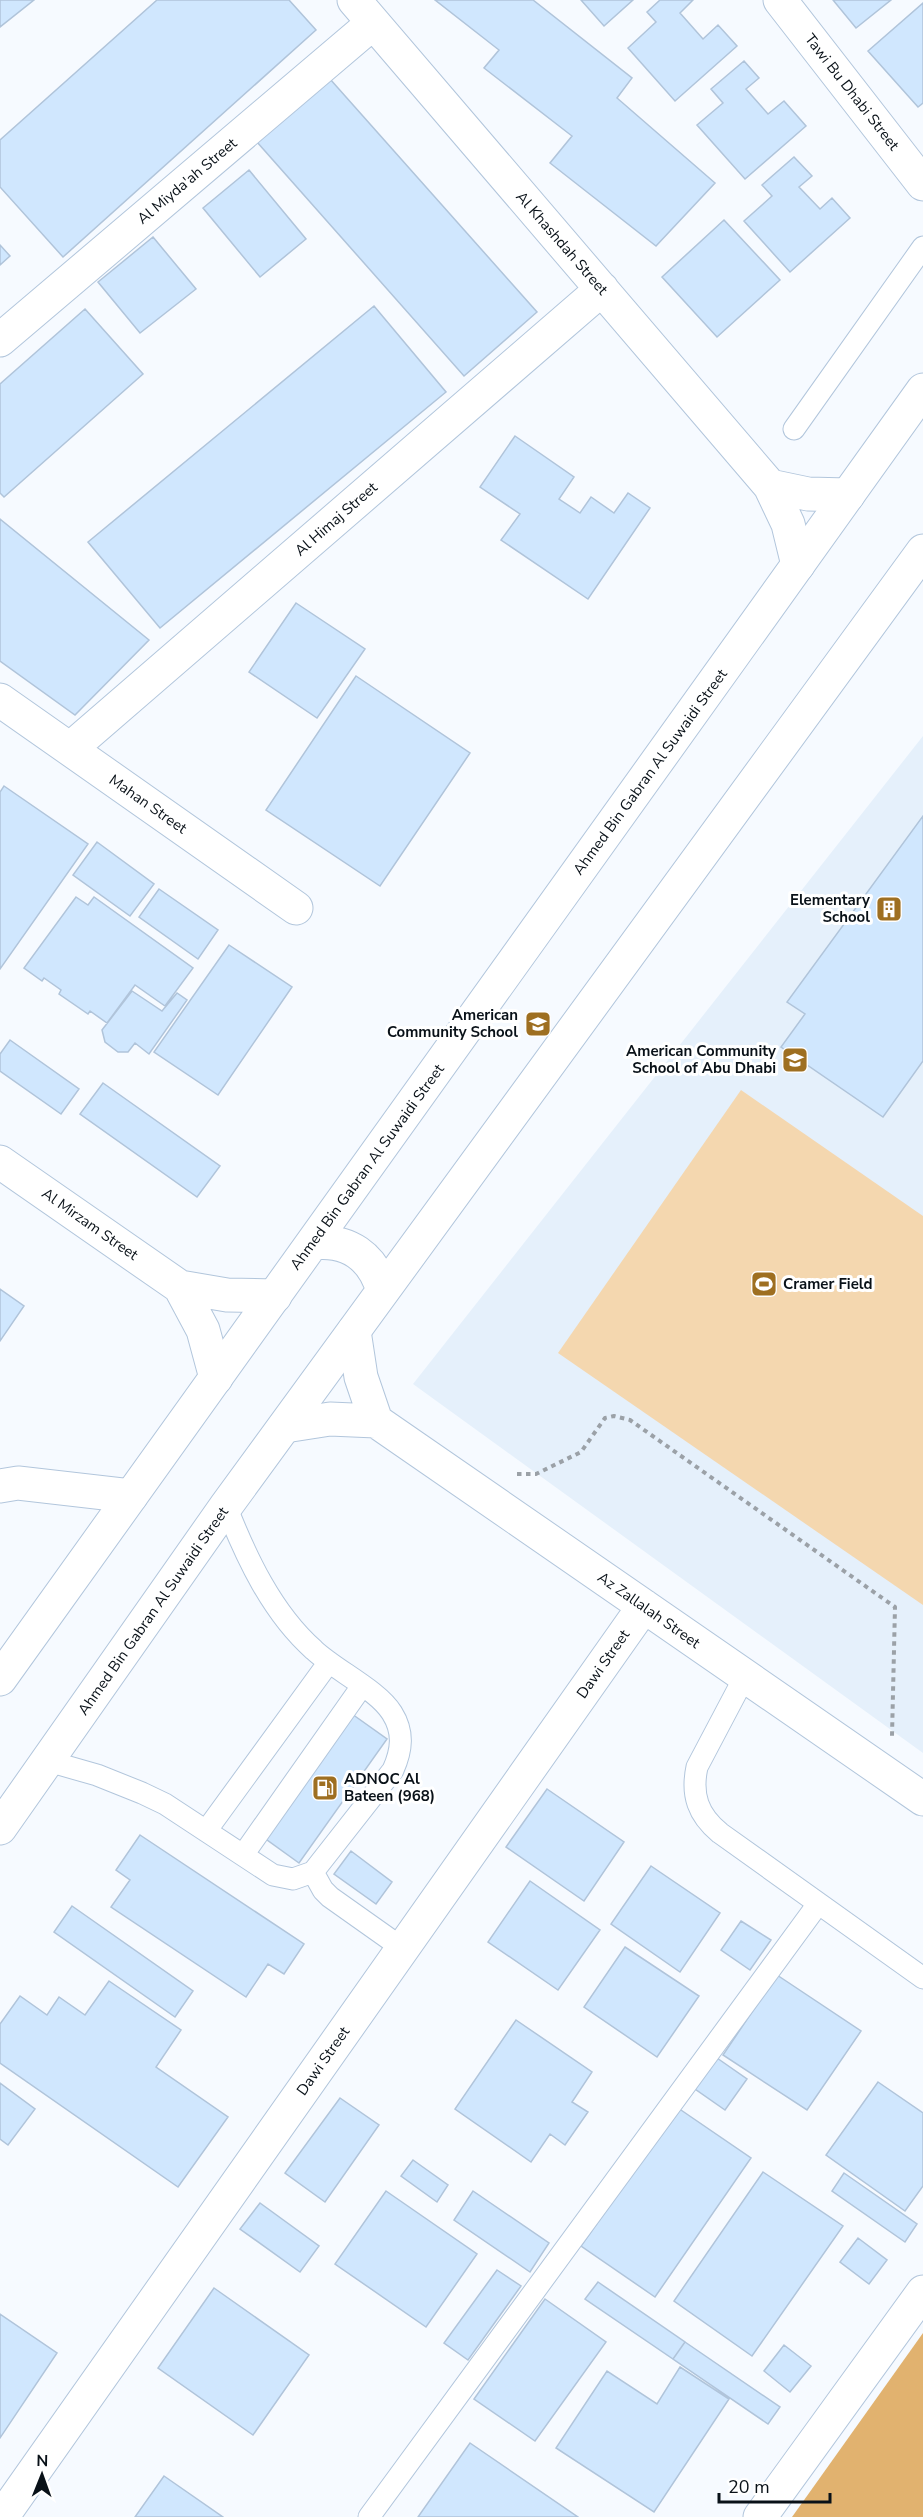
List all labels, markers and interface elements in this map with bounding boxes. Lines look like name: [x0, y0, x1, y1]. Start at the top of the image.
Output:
street label: Tawi Bu Dhabi Street: [800, 30, 904, 155]
street label: Al Miyda'ah Street: [133, 133, 242, 229]
street label: Al Khashdah Street: [512, 187, 613, 299]
street label: Al Himaj Street: [290, 477, 382, 560]
street label: Ahmed Bin Gabran Al Suwaidi Street: [568, 664, 732, 879]
street label: Mahan Street: [105, 770, 191, 839]
place label: Elementary School: [790, 890, 870, 927]
building icon: Elementary School: [874, 894, 904, 924]
place label: American Community School: [387, 1005, 518, 1042]
school or university icon: American Community School: [523, 1009, 553, 1039]
place label: American Community School of Abu Dhabi: [626, 1041, 776, 1078]
school or university icon: American Community School of Abu Dhabi: [780, 1045, 810, 1075]
street label: Ahmed Bin Gabran Al Suwaidi Street: [285, 1059, 449, 1274]
street label: Al Mirzam Street: [38, 1183, 143, 1265]
sports icon: Cramer Field: [749, 1269, 779, 1299]
place label: Cramer Field: [783, 1274, 873, 1294]
street label: Ahmed Bin Gabran Al Suwaidi Street: [73, 1502, 233, 1719]
street label: Az Zallalah Street: [594, 1567, 705, 1653]
street label: Dawi Street: [572, 1625, 635, 1702]
place label: ADNOC Al Bateen (968): [344, 1769, 435, 1806]
fuel station icon: ADNOC Al Bateen (968): [310, 1773, 340, 1803]
street label: Dawi Street: [292, 2022, 355, 2099]
north arrow: [12, 2445, 72, 2505]
text: N: [36, 2450, 48, 2472]
scale bar: [719, 2466, 830, 2504]
text: 20 m: [728, 2475, 770, 2499]

